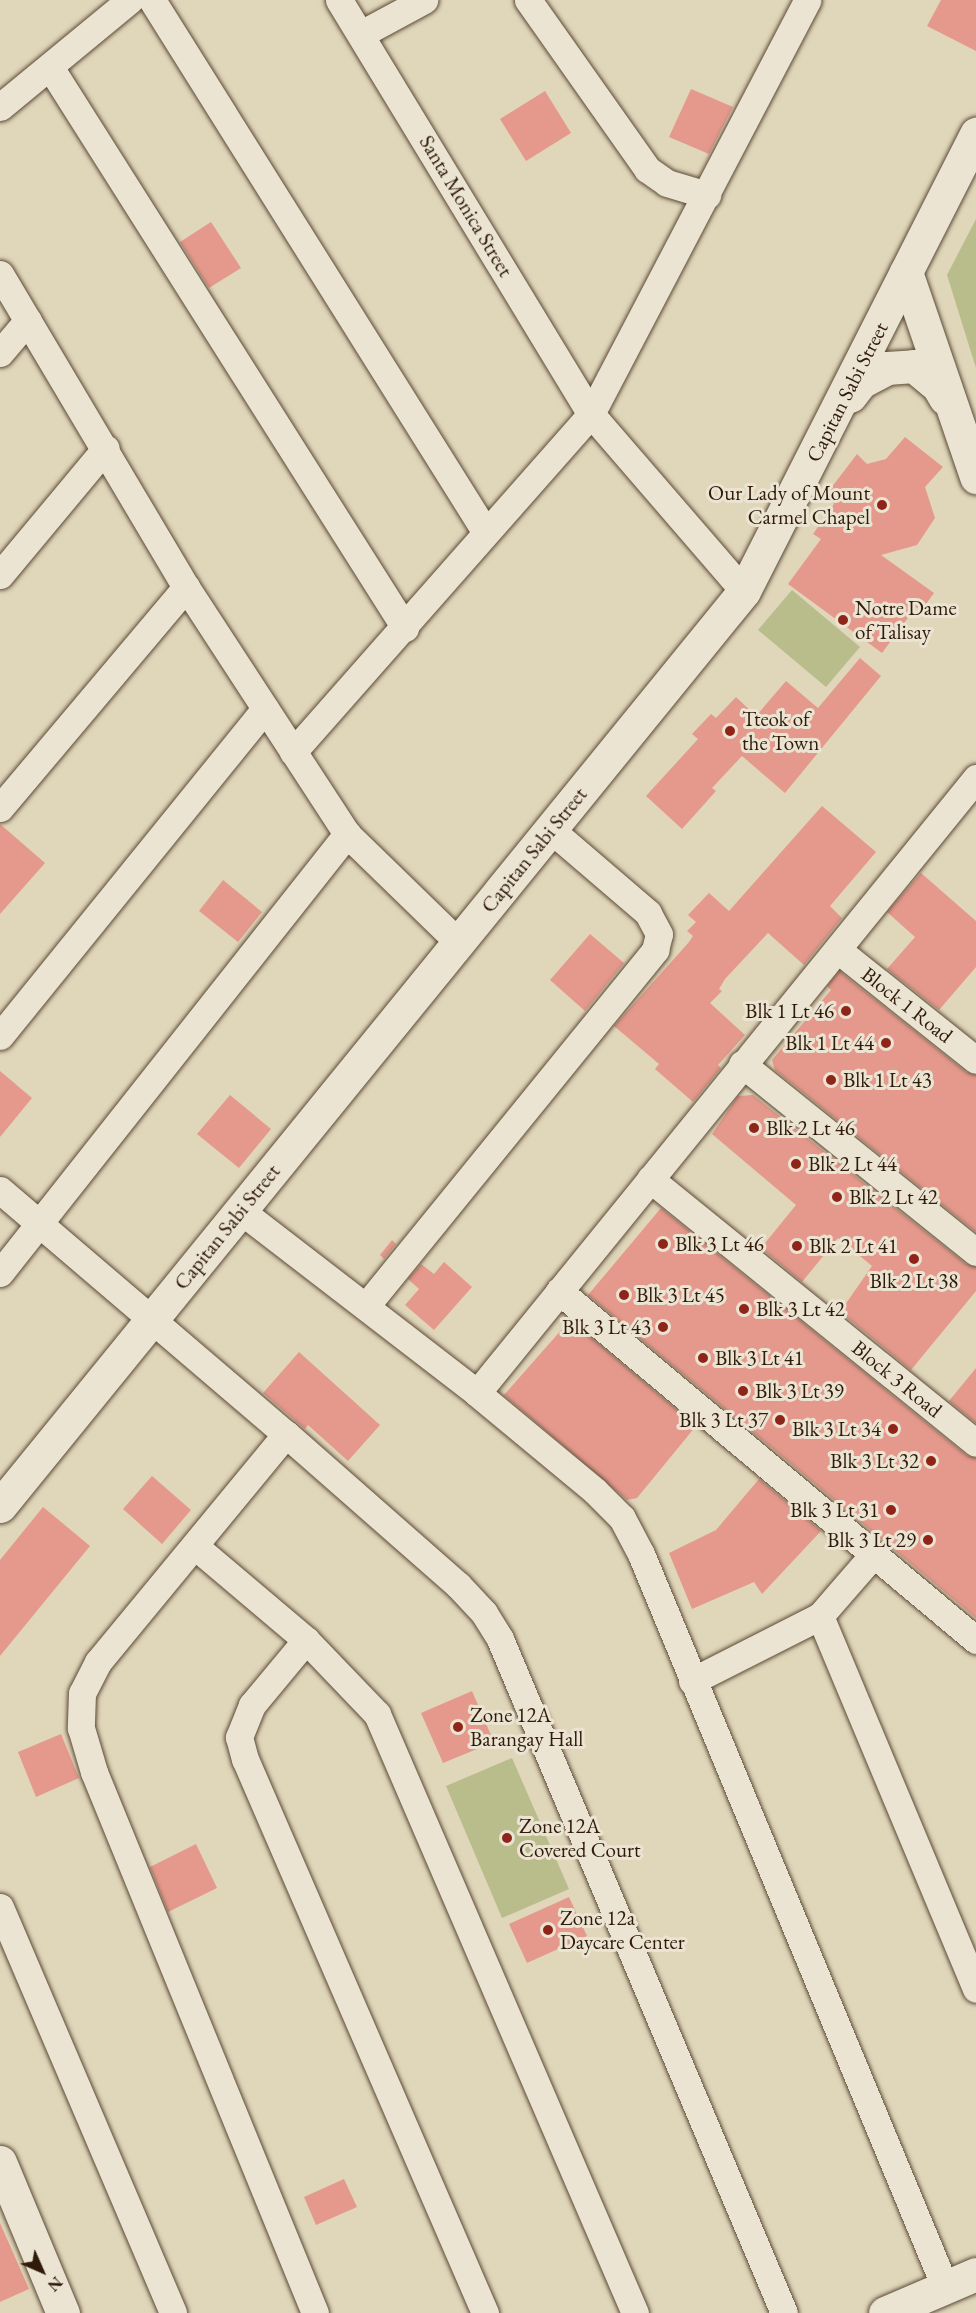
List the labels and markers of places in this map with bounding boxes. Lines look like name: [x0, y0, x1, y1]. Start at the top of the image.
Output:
place label: Our Lady of Mount Carmel Chapel: [708, 480, 870, 530]
marker: Our Lady of Mount Carmel Chapel: [875, 498, 889, 512]
place label: Notre Dame of Talisay: [855, 595, 957, 645]
marker: Notre Dame of Talisay: [836, 613, 850, 627]
place label: Tteok of the Town: [742, 706, 819, 756]
marker: Tteok of the Town: [723, 724, 737, 738]
place label: Blk 1 Lt 46: [745, 998, 834, 1024]
marker: Blk 1 Lt 46: [839, 1004, 853, 1018]
place label: Blk 1 Lt 44: [785, 1030, 874, 1056]
marker: Blk 1 Lt 44: [879, 1036, 893, 1050]
place label: Blk 1 Lt 43: [843, 1067, 932, 1093]
marker: Blk 1 Lt 43: [824, 1073, 838, 1087]
place label: Blk 2 Lt 46: [766, 1115, 855, 1141]
marker: Blk 2 Lt 46: [747, 1121, 761, 1135]
place label: Blk 2 Lt 44: [808, 1151, 897, 1177]
marker: Blk 2 Lt 44: [789, 1157, 803, 1171]
place label: Blk 2 Lt 42: [849, 1184, 938, 1210]
marker: Blk 2 Lt 42: [830, 1190, 844, 1204]
place label: Blk 3 Lt 46: [675, 1231, 764, 1257]
place label: Blk 2 Lt 41: [809, 1233, 898, 1259]
marker: Blk 3 Lt 46: [656, 1237, 670, 1251]
marker: Blk 2 Lt 41: [790, 1239, 804, 1253]
marker: Blk 2 Lt 38: [907, 1252, 921, 1266]
place label: Blk 2 Lt 38: [870, 1268, 958, 1294]
place label: Blk 3 Lt 45: [636, 1282, 725, 1308]
marker: Blk 3 Lt 45: [617, 1288, 631, 1302]
place label: Blk 3 Lt 42: [756, 1296, 845, 1322]
marker: Blk 3 Lt 42: [737, 1302, 751, 1316]
place label: Blk 3 Lt 43: [562, 1314, 651, 1340]
marker: Blk 3 Lt 43: [656, 1320, 670, 1334]
place label: Blk 3 Lt 41: [715, 1345, 804, 1371]
marker: Blk 3 Lt 41: [696, 1351, 710, 1365]
place label: Blk 3 Lt 39: [755, 1378, 844, 1404]
marker: Blk 3 Lt 39: [736, 1384, 750, 1398]
place label: Blk 3 Lt 37: [679, 1407, 768, 1433]
marker: Blk 3 Lt 37: [773, 1413, 787, 1427]
place label: Blk 3 Lt 34: [792, 1416, 881, 1442]
marker: Blk 3 Lt 34: [886, 1422, 900, 1436]
place label: Blk 3 Lt 32: [830, 1448, 919, 1474]
marker: Blk 3 Lt 32: [924, 1454, 938, 1468]
place label: Blk 3 Lt 31: [790, 1497, 879, 1523]
marker: Blk 3 Lt 31: [884, 1503, 898, 1517]
place label: Blk 3 Lt 29: [827, 1527, 916, 1553]
marker: Blk 3 Lt 29: [921, 1533, 935, 1547]
place label: Zone 12A Barangay Hall: [470, 1702, 583, 1752]
marker: Zone 12A Barangay Hall: [451, 1720, 465, 1734]
place label: Zone 12A Covered Court: [519, 1813, 641, 1863]
marker: Zone 12A Covered Court: [500, 1831, 514, 1845]
place label: Zone 12a Daycare Center: [560, 1905, 685, 1955]
marker: Zone 12a Daycare Center: [541, 1923, 555, 1937]

